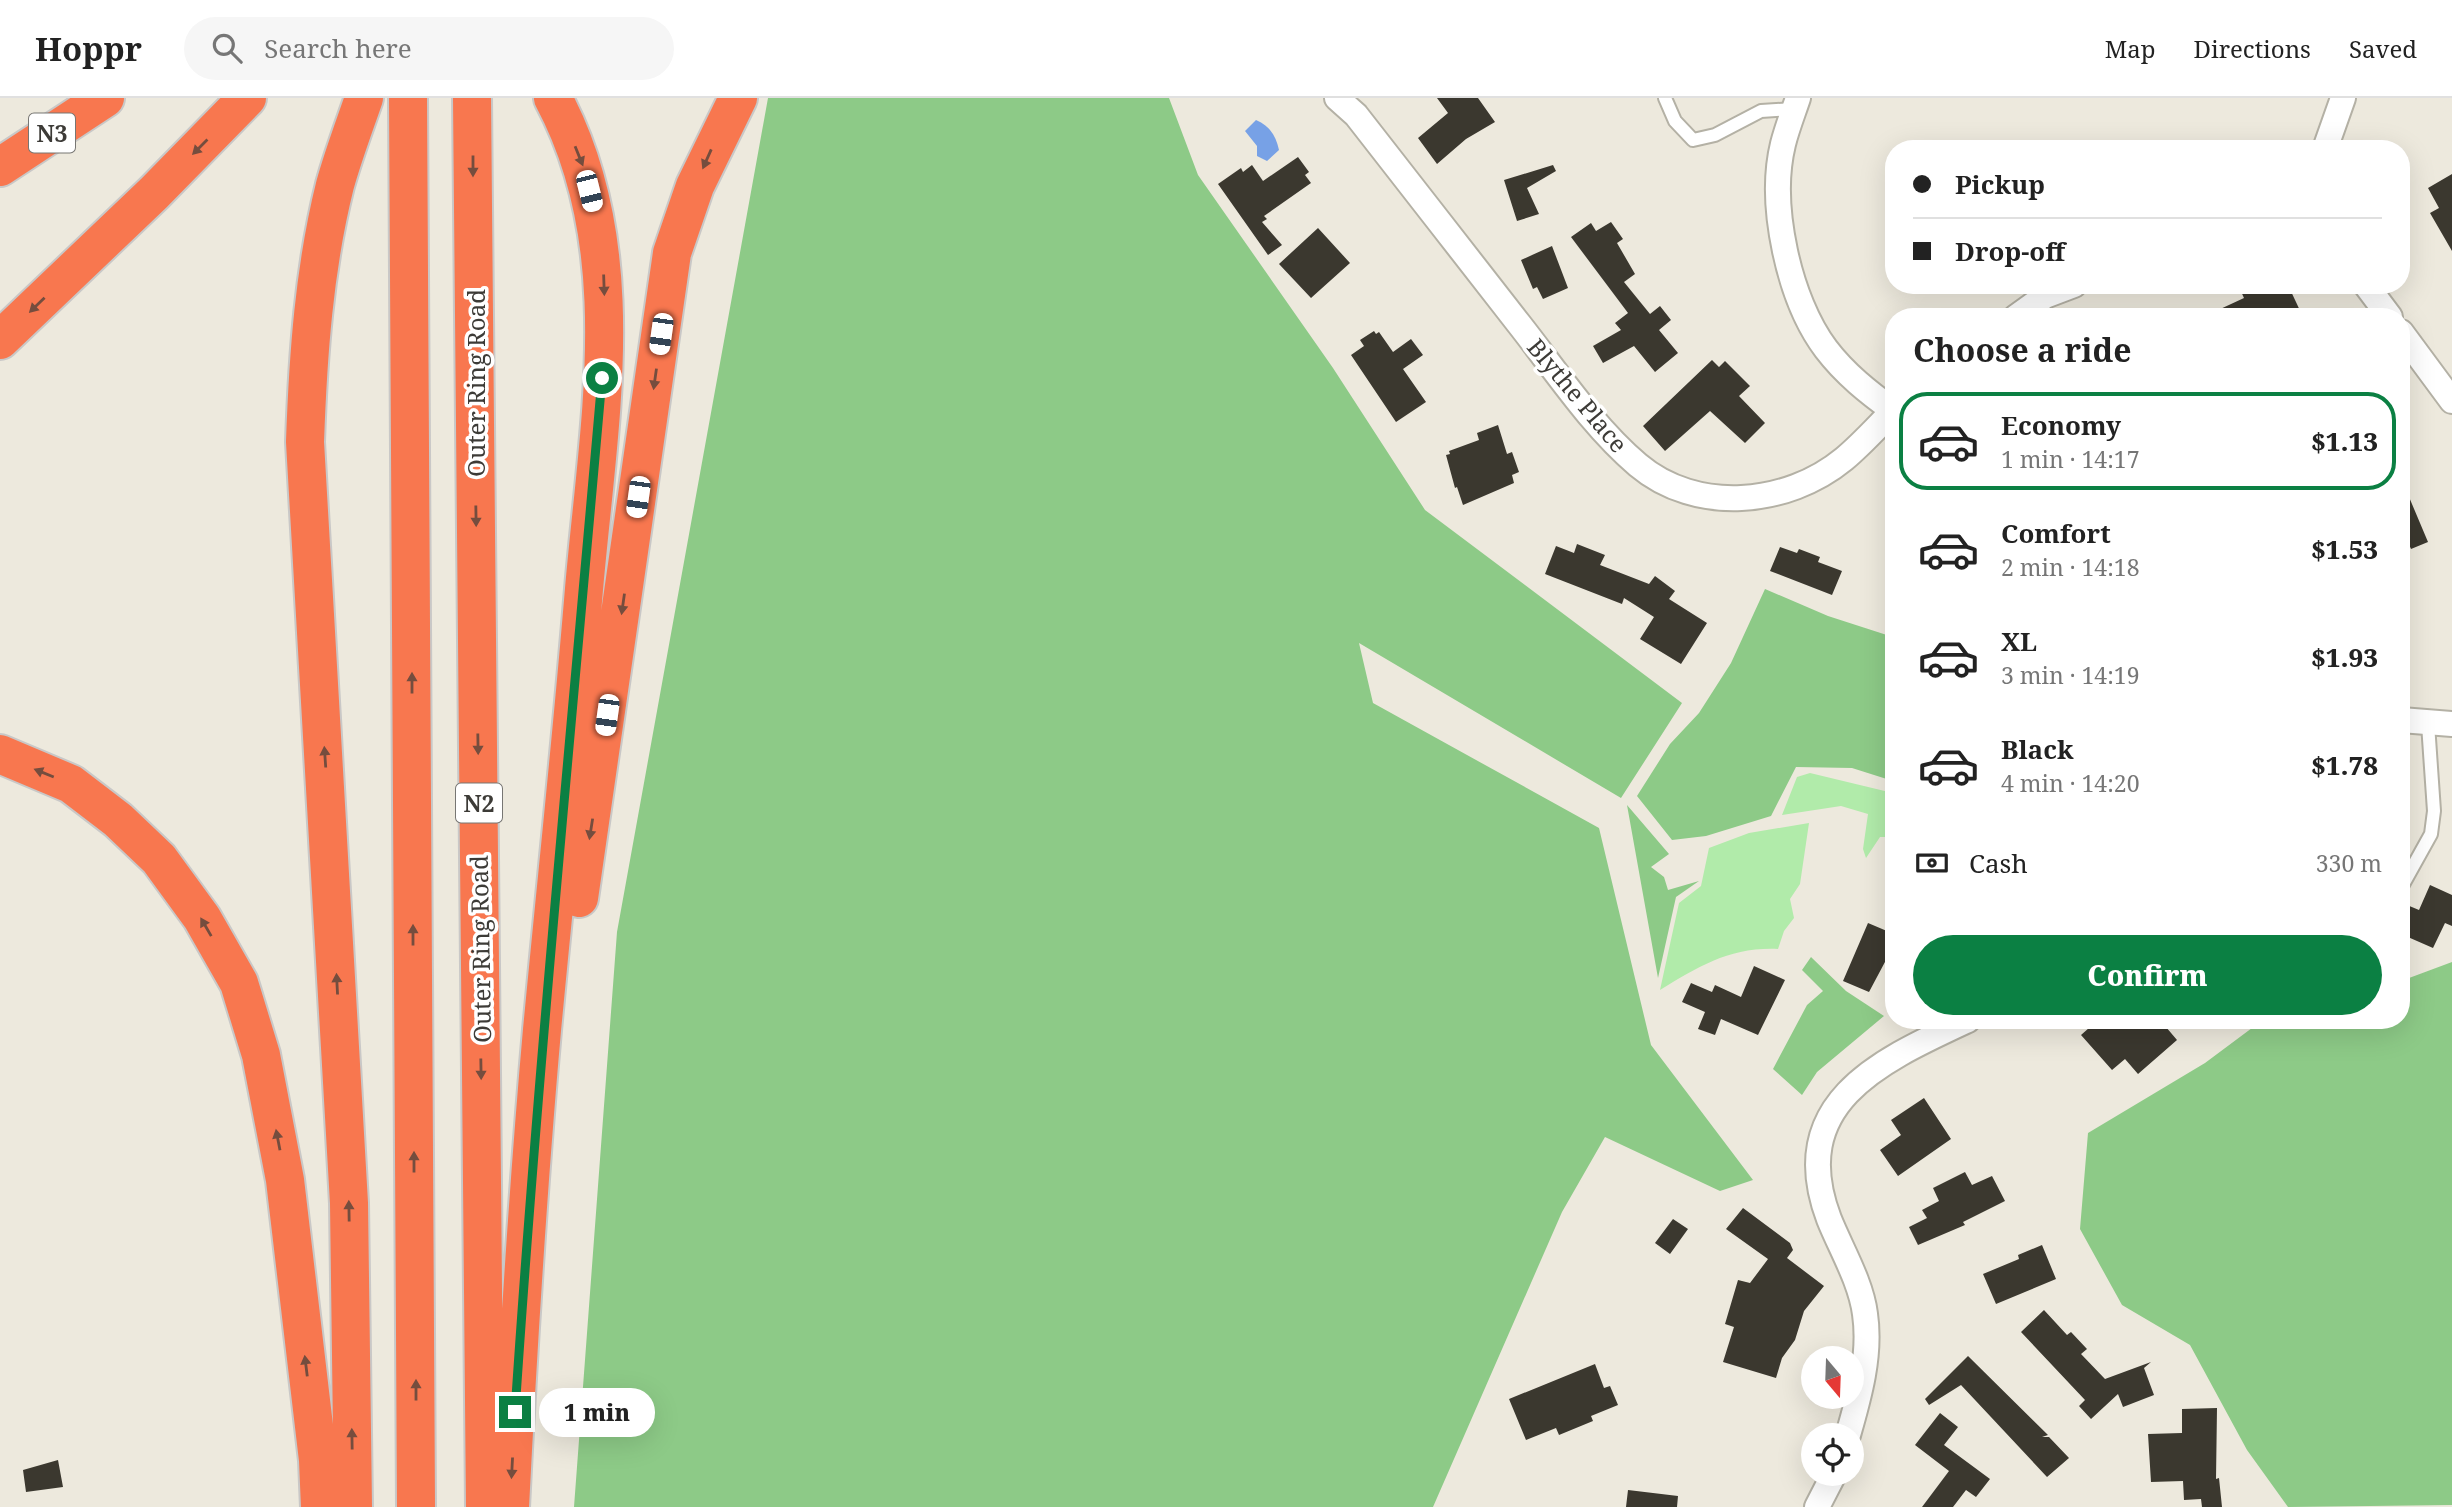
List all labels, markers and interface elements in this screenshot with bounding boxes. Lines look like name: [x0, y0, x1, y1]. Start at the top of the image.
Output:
search box: [184, 17, 674, 80]
text: Hoppr: [35, 26, 142, 71]
icon: search: [208, 29, 246, 67]
text: Search here: [264, 30, 412, 66]
text: Map: [2105, 32, 2156, 65]
text: Directions: [2194, 32, 2311, 65]
text: Saved: [2349, 32, 2417, 65]
road number: N3: [29, 114, 75, 152]
one-way arrow: [192, 138, 208, 155]
one-way arrow: [573, 146, 584, 167]
one-way arrow: [701, 149, 713, 169]
one-way arrow: [467, 155, 479, 177]
text: Pickup: [1955, 166, 2045, 202]
car: [574, 168, 605, 214]
text: Drop-off: [1955, 233, 2065, 269]
one-way arrow: [598, 274, 609, 296]
street label: Outer Ring Road: [459, 289, 492, 477]
one-way arrow: [28, 297, 45, 314]
car: [648, 312, 675, 356]
text: Choose a ride: [1913, 328, 2132, 371]
street label: Blythe Place: [1521, 331, 1635, 459]
route start: [586, 362, 618, 394]
one-way arrow: [649, 368, 660, 390]
text: Economy: [2001, 407, 2121, 443]
icon: car: [1917, 410, 1980, 473]
text: $1.13: [2311, 423, 2378, 459]
text: 1 min · 14:17: [2001, 443, 2139, 475]
car: [625, 475, 652, 519]
one-way arrow: [470, 505, 482, 527]
text: Comfort: [2001, 515, 2111, 551]
icon: car: [1917, 518, 1980, 581]
text: $1.53: [2311, 531, 2378, 567]
text: 2 min · 14:18: [2001, 551, 2139, 583]
one-way arrow: [617, 593, 628, 615]
text: XL: [2001, 623, 2037, 659]
icon: car: [1917, 626, 1980, 689]
text: $1.93: [2311, 639, 2378, 675]
text: 3 min · 14:19: [2001, 659, 2139, 691]
one-way arrow: [406, 672, 418, 694]
car: [594, 693, 621, 737]
text: Black: [2001, 731, 2074, 767]
one-way arrow: [472, 733, 484, 755]
icon: car: [1917, 734, 1980, 797]
one-way arrow: [319, 746, 330, 768]
text: $1.78: [2311, 747, 2378, 783]
one-way arrow: [34, 767, 55, 778]
text: 4 min · 14:20: [2001, 767, 2139, 799]
road number: N2: [456, 783, 502, 822]
one-way arrow: [585, 818, 596, 840]
icon: cash: [1913, 844, 1951, 882]
text: Cash: [1969, 845, 2028, 881]
text: 330 m: [2316, 847, 2382, 879]
street label: Outer Ring Road: [462, 855, 498, 1043]
one-way arrow: [200, 917, 213, 936]
one-way arrow: [407, 924, 419, 946]
button: Confirm: [1913, 935, 2382, 1015]
one-way arrow: [332, 973, 343, 995]
one-way arrow: [475, 1058, 487, 1080]
one-way arrow: [272, 1129, 283, 1151]
one-way arrow: [408, 1151, 420, 1173]
one-way arrow: [343, 1200, 355, 1222]
north arrow: [1801, 1346, 1864, 1409]
map controls: [1801, 1346, 1864, 1486]
one-way arrow: [300, 1355, 311, 1377]
one-way arrow: [410, 1379, 422, 1401]
callout: 1 min: [540, 1388, 655, 1436]
route end: [499, 1396, 531, 1428]
text: 1 min: [564, 1396, 630, 1428]
button: locate: [1801, 1423, 1864, 1486]
one-way arrow: [346, 1428, 358, 1450]
one-way arrow: [506, 1457, 517, 1479]

